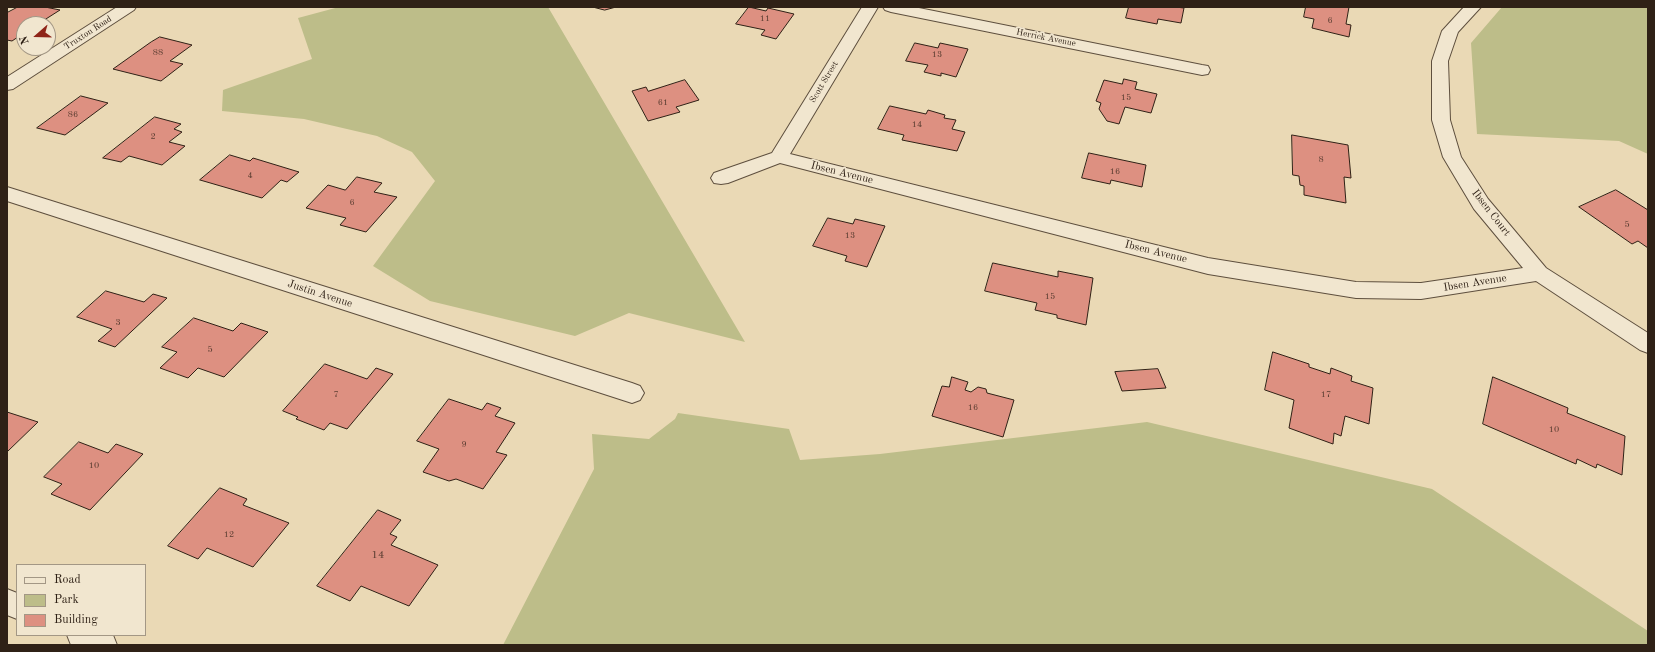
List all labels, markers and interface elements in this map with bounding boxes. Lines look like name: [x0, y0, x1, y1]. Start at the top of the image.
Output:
street label: Truxton Road: [62, 14, 114, 52]
house number: 11: [760, 14, 770, 24]
north arrow: [16, 16, 56, 56]
house number: 6: [1327, 16, 1333, 26]
street label: Herrick Avenue: [1015, 27, 1077, 49]
text: N: [19, 34, 32, 46]
house number: 88: [153, 48, 163, 58]
house number: 13: [932, 50, 942, 60]
street label: Scott Street: [807, 59, 841, 105]
house number: 15: [1121, 93, 1131, 103]
house number: 61: [658, 98, 668, 108]
house number: 86: [68, 110, 78, 120]
house number: 14: [912, 120, 922, 130]
house number: 2: [150, 132, 156, 142]
house number: 8: [1318, 155, 1324, 165]
street label: Ibsen Avenue: [809, 159, 875, 187]
house number: 16: [1110, 167, 1120, 177]
house number: 4: [247, 171, 253, 181]
street label: Ibsen Court: [1469, 187, 1513, 239]
house number: 6: [349, 198, 355, 208]
house number: 5: [1624, 220, 1630, 230]
house number: 13: [845, 231, 855, 241]
street label: Ibsen Avenue: [1123, 238, 1189, 266]
street label: Ibsen Avenue: [1442, 271, 1508, 295]
street label: Justin Avenue: [286, 277, 354, 311]
house number: 15: [1045, 292, 1055, 302]
house number: 3: [115, 318, 121, 328]
house number: 5: [207, 345, 213, 355]
house number: 7: [333, 390, 339, 400]
house number: 17: [1321, 390, 1331, 400]
house number: 16: [968, 403, 978, 413]
house number: 10: [1549, 425, 1559, 435]
house number: 9: [461, 440, 467, 450]
house number: 10: [89, 461, 99, 471]
house number: 12: [224, 530, 234, 540]
house number: 14: [372, 548, 384, 562]
legend: [16, 564, 146, 636]
text: Road: [54, 574, 81, 586]
text: Park: [54, 594, 79, 606]
text: Building: [54, 614, 98, 626]

